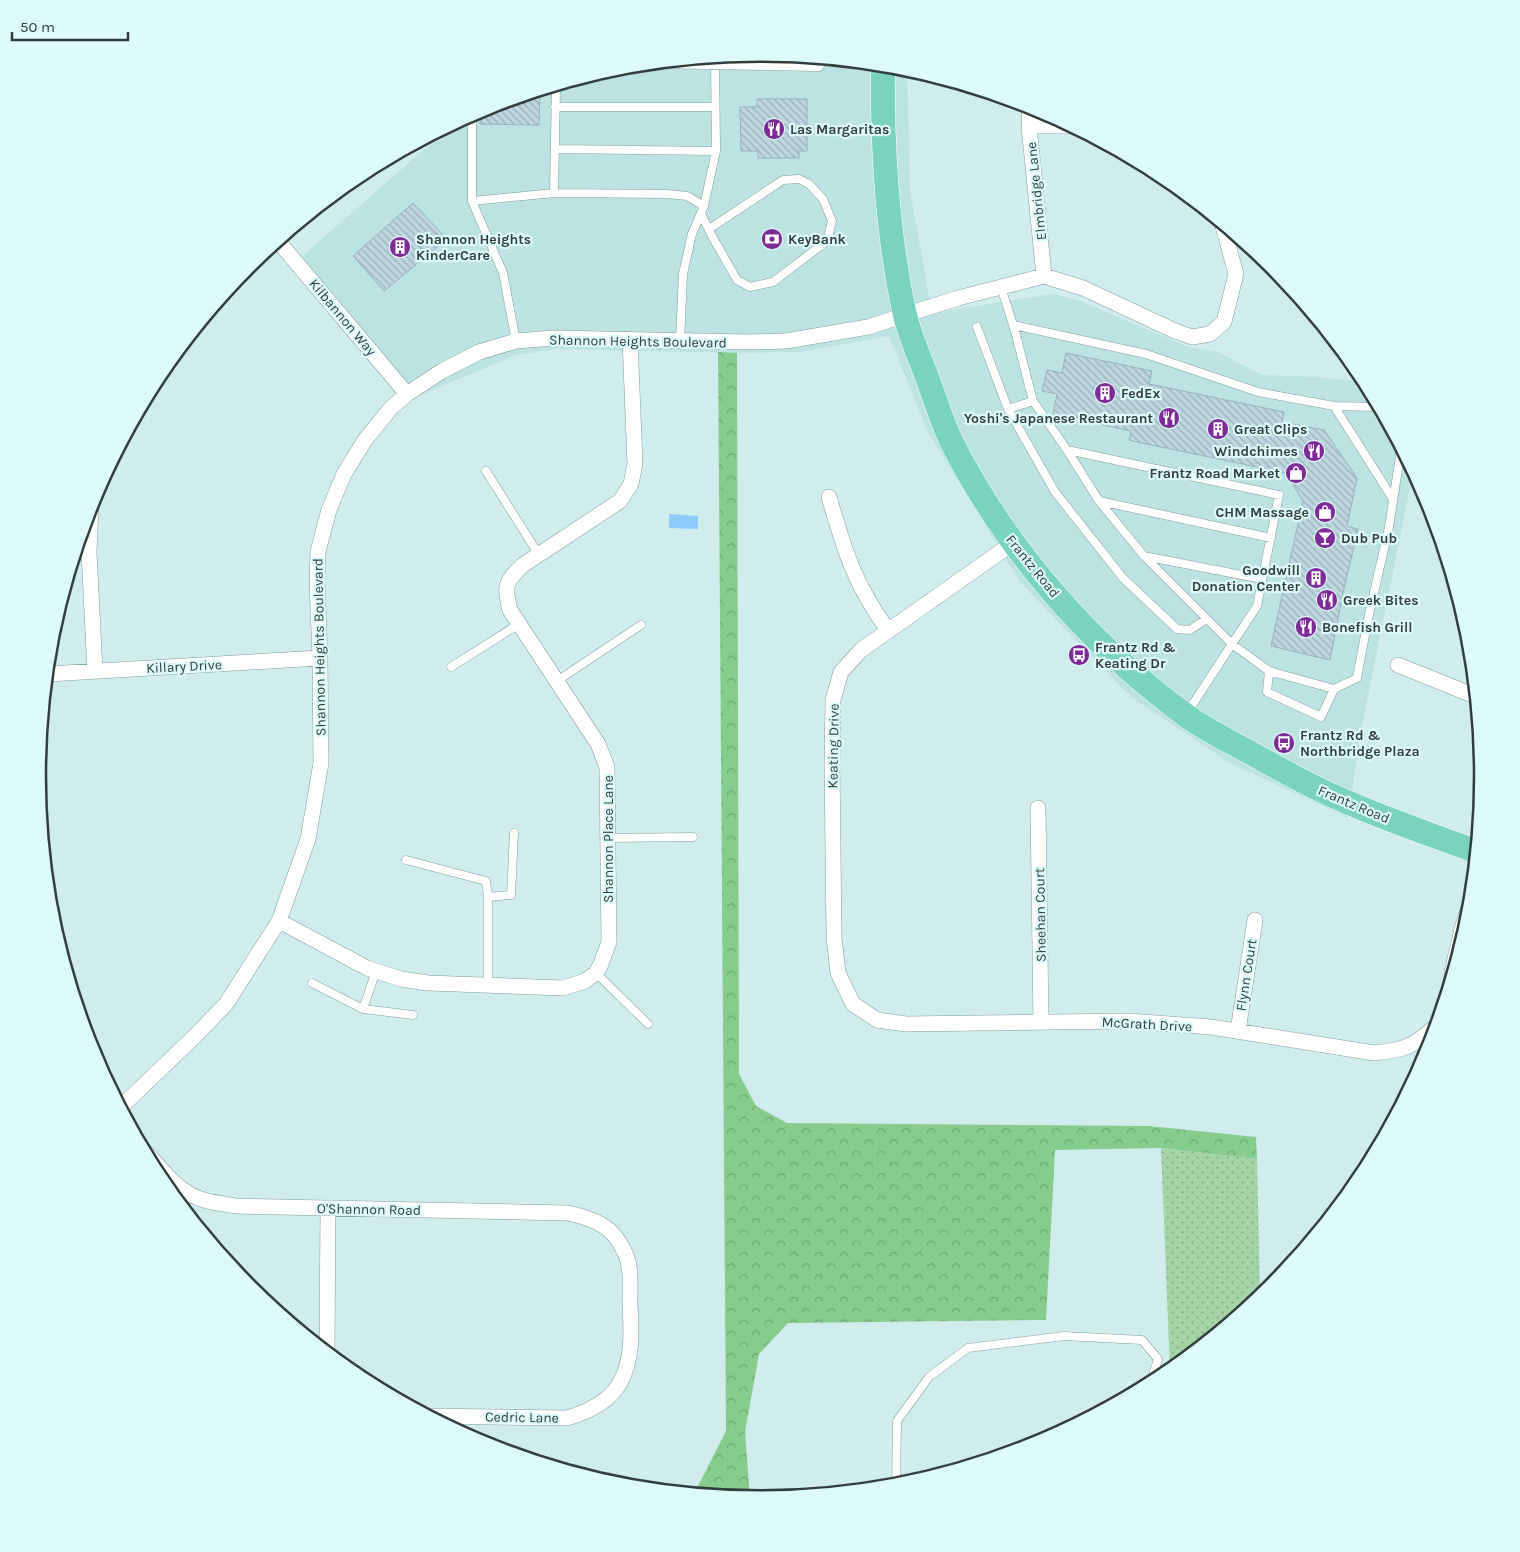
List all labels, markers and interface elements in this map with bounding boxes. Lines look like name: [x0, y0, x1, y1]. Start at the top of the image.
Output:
scale bar: [12, 10, 129, 42]
text: 50 m: [20, 18, 55, 36]
restaurant icon: Las Margaritas: [762, 117, 786, 141]
place label: Las Margaritas: [790, 121, 889, 138]
street label: Elmbridge Lane: [1023, 141, 1050, 241]
bank icon: KeyBank: [760, 227, 784, 251]
place label: Shannon Heights KinderCare: [416, 231, 531, 264]
place label: KeyBank: [788, 231, 847, 248]
building icon: Shannon Heights KinderCare: [388, 235, 412, 259]
street label: Kilbannon Way: [306, 275, 380, 360]
street label: Shannon Heights Boulevard: [549, 331, 727, 352]
building icon: FedEx: [1093, 381, 1117, 405]
place label: FedEx: [1121, 385, 1160, 402]
restaurant icon: Yoshi's Japanese Restaurant: [1157, 406, 1181, 430]
place label: Yoshi's Japanese Restaurant: [964, 410, 1153, 427]
building icon: Great Clips: [1206, 417, 1230, 441]
place label: Great Clips: [1234, 421, 1307, 438]
restaurant icon: Windchimes: [1302, 439, 1326, 463]
place label: Windchimes: [1214, 443, 1298, 460]
shop icon: Frantz Road Market: [1284, 461, 1308, 485]
place label: Frantz Road Market: [1150, 465, 1280, 482]
shop icon: CHM Massage: [1313, 500, 1337, 524]
place label: CHM Massage: [1216, 504, 1309, 521]
bar icon: Dub Pub: [1313, 526, 1337, 550]
place label: Dub Pub: [1341, 530, 1397, 547]
street label: Frantz Road: [1002, 531, 1063, 601]
street label: Shannon Heights Boulevard: [309, 558, 330, 736]
place label: Goodwill Donation Center: [1192, 562, 1301, 595]
building icon: Goodwill Donation Center: [1304, 566, 1328, 590]
restaurant icon: Greek Bites: [1315, 588, 1339, 612]
place label: Greek Bites: [1343, 592, 1419, 609]
restaurant icon: Bonefish Grill: [1294, 615, 1318, 639]
place label: Bonefish Grill: [1322, 619, 1413, 636]
place label: Frantz Rd & Keating Dr: [1095, 639, 1176, 672]
bus stop icon: Frantz Rd & Keating Dr: [1067, 643, 1091, 667]
street label: Killary Drive: [146, 656, 222, 677]
street label: Keating Drive: [824, 703, 843, 789]
place label: Frantz Rd & Northbridge Plaza: [1300, 727, 1420, 760]
bus stop icon: Frantz Rd & Northbridge Plaza: [1272, 731, 1296, 755]
street label: Shannon Place Lane: [600, 775, 617, 903]
street label: Frantz Road: [1315, 782, 1392, 827]
street label: Sheehan Court: [1031, 868, 1050, 962]
street label: Flynn Court: [1232, 938, 1261, 1012]
street label: McGrath Drive: [1101, 1014, 1193, 1035]
street label: O'Shannon Road: [317, 1200, 421, 1219]
street label: Cedric Lane: [485, 1408, 559, 1427]

